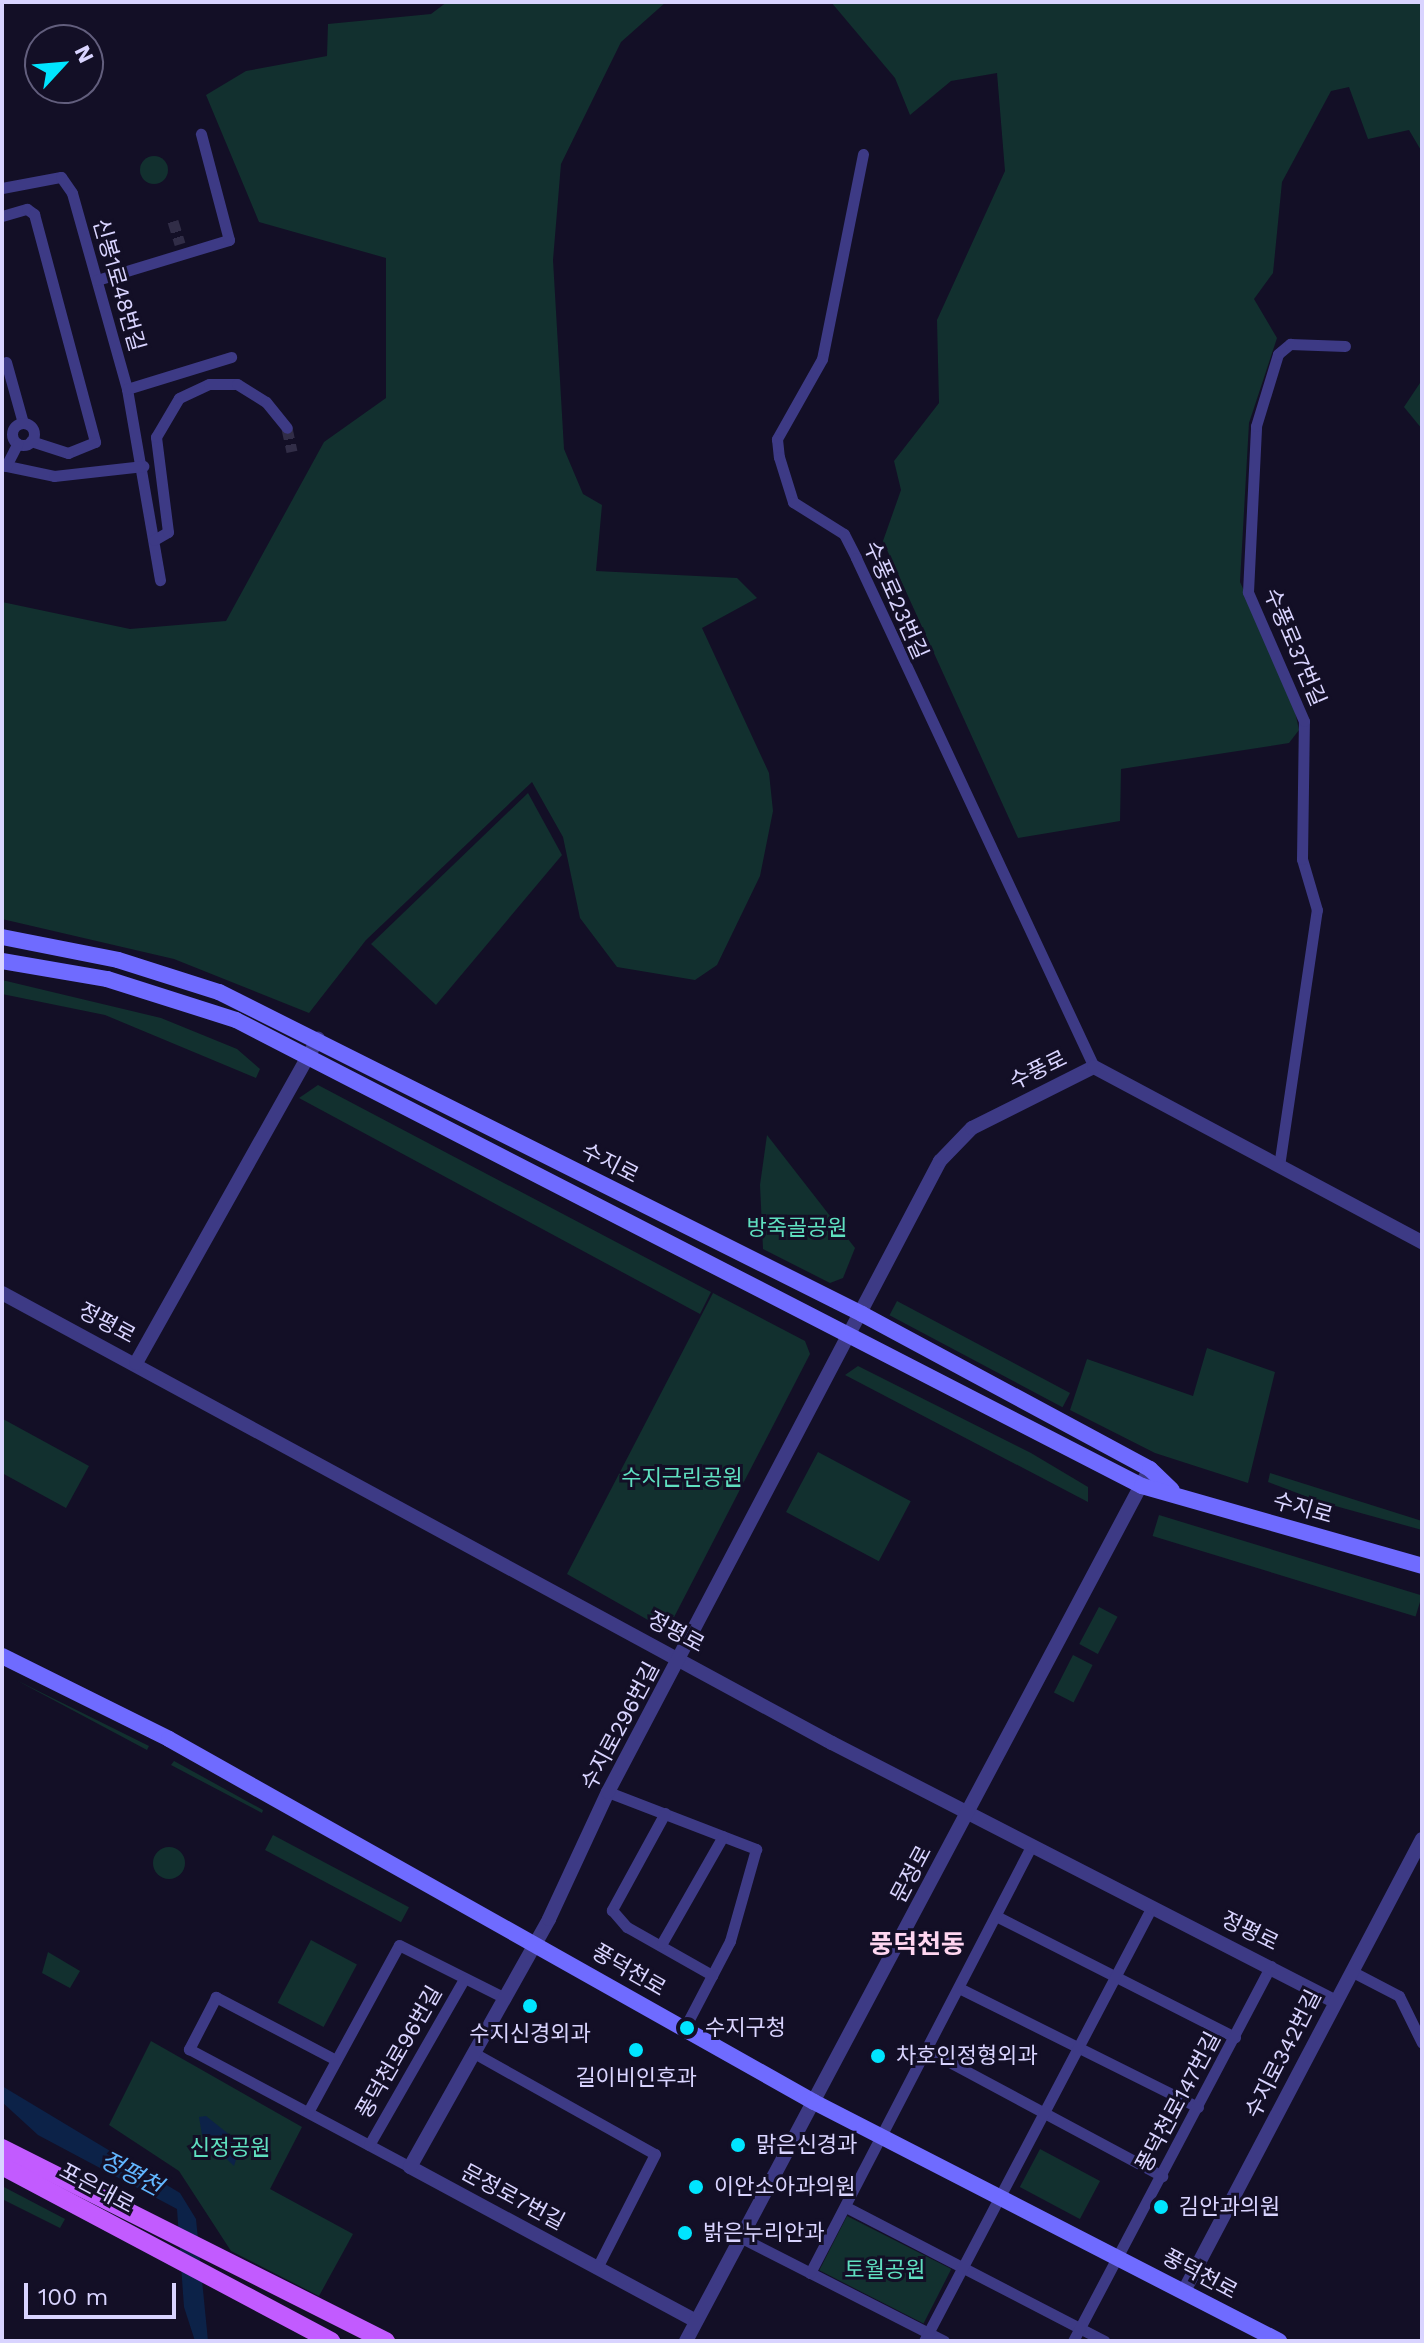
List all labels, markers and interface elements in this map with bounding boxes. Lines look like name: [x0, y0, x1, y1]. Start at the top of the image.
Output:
north arrow: [24, 24, 104, 104]
text: N: [69, 41, 99, 67]
street label: 신봉1로48번길: [87, 216, 151, 354]
street label: 수풍로23번길: [858, 537, 934, 663]
street label: 수풍로37번길: [1258, 584, 1332, 710]
street label: 수풍로: [1005, 1045, 1071, 1095]
street label: 수지로: [577, 1137, 643, 1189]
park label: 방죽골공원: [746, 1215, 848, 1241]
street label: 정평로: [74, 1297, 140, 1349]
park label: 수지근린공원: [621, 1465, 743, 1491]
street label: 수지로: [1270, 1487, 1336, 1529]
street label: 정평로: [643, 1606, 709, 1658]
street label: 수지로296번길: [575, 1658, 665, 1794]
street label: 문정로: [885, 1841, 937, 1907]
street label: 정평로: [1217, 1906, 1283, 1956]
district label: 풍덕천동: [869, 1929, 965, 1961]
street label: 풍덕천로: [587, 1938, 671, 2002]
street label: 풍덕천로96번길: [350, 1981, 448, 2123]
street label: 수지로342번길: [1239, 1986, 1327, 2122]
marker: 수지신경외과: [519, 1995, 541, 2017]
place label: 수지구청: [705, 2015, 786, 2041]
marker: 수지구청: [676, 2017, 698, 2039]
place label: 수지신경외과: [469, 2021, 591, 2047]
street label: 풍덕천로147번길: [1130, 2028, 1226, 2176]
marker: 길이비인후과: [625, 2039, 647, 2061]
place label: 차호인정형외과: [896, 2043, 1038, 2069]
marker: 차호인정형외과: [867, 2045, 889, 2067]
place label: 길이비인후과: [575, 2065, 697, 2091]
place label: 맑은신경과: [756, 2132, 857, 2158]
marker: 맑은신경과: [727, 2134, 749, 2156]
park label: 신정공원: [190, 2135, 270, 2161]
water label: 정평천: [95, 2146, 167, 2202]
street label: 포은대로: [55, 2157, 139, 2219]
street label: 문정로7번길: [457, 2159, 569, 2235]
place label: 이안소아과의원: [714, 2174, 856, 2200]
marker: 이안소아과의원: [685, 2176, 707, 2198]
place label: 김안과의원: [1179, 2194, 1280, 2220]
marker: 김안과의원: [1150, 2196, 1172, 2218]
place label: 밝은누리안과: [703, 2220, 824, 2246]
marker: 밝은누리안과: [674, 2222, 696, 2244]
street label: 풍덕천로: [1158, 2243, 1242, 2305]
park label: 토월공원: [845, 2257, 925, 2283]
scale bar: [28, 2267, 180, 2317]
text: 100 m: [38, 2283, 108, 2311]

